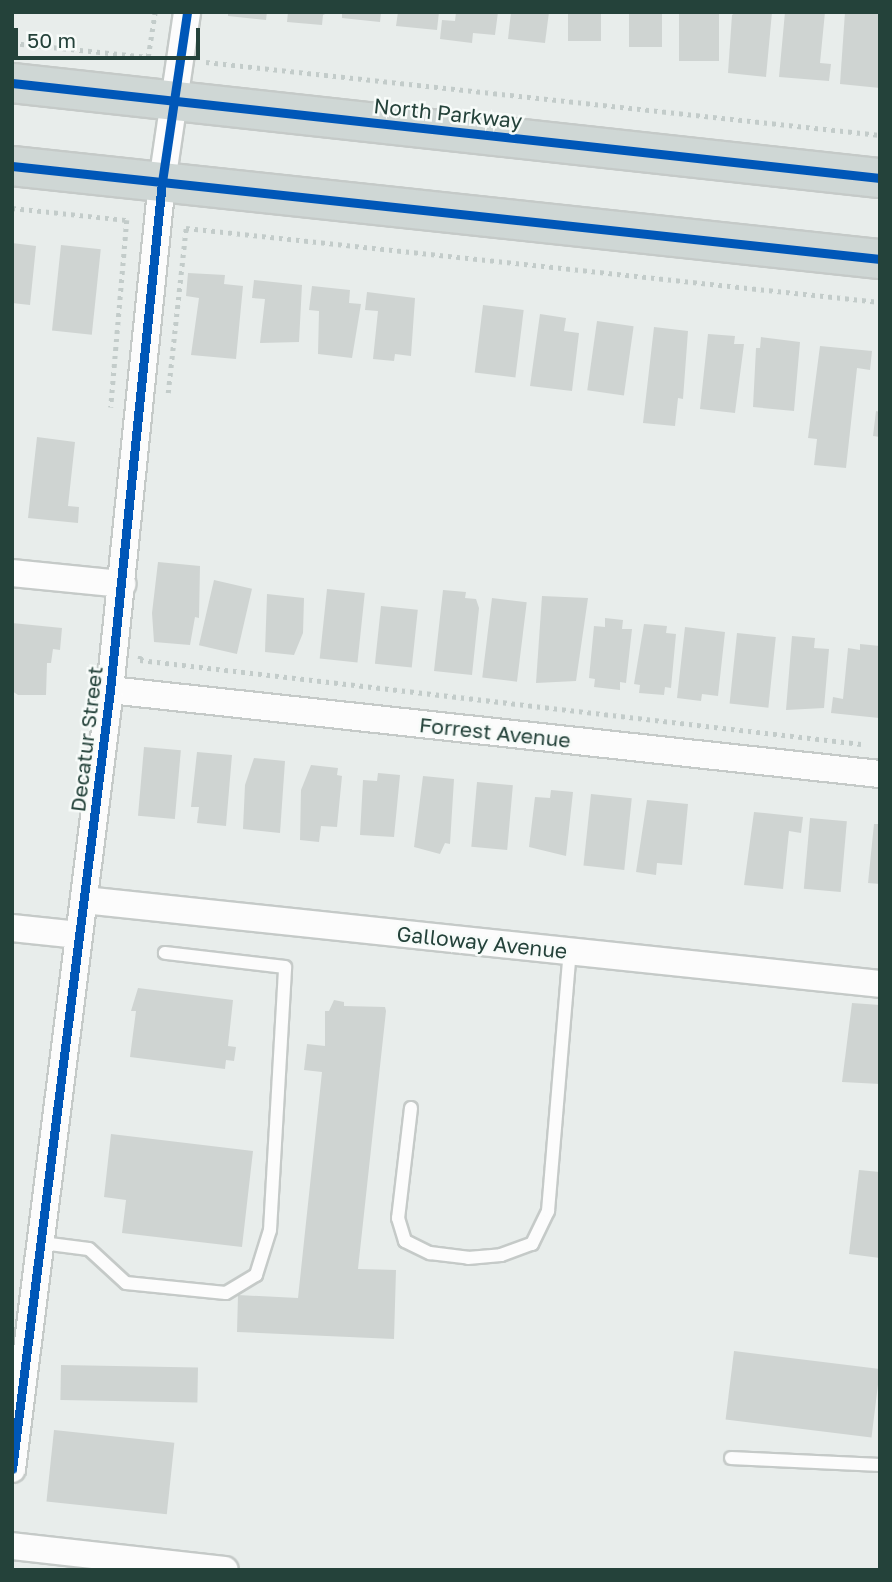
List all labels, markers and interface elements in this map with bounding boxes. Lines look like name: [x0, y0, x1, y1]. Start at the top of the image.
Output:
scale bar: [18, 14, 203, 58]
text: 50 m: [27, 27, 76, 53]
street label: North Parkway: [372, 93, 524, 133]
street label: Decatur Street: [65, 665, 107, 813]
street label: Forrest Avenue: [418, 712, 572, 752]
street label: Galloway Avenue: [395, 921, 569, 963]

